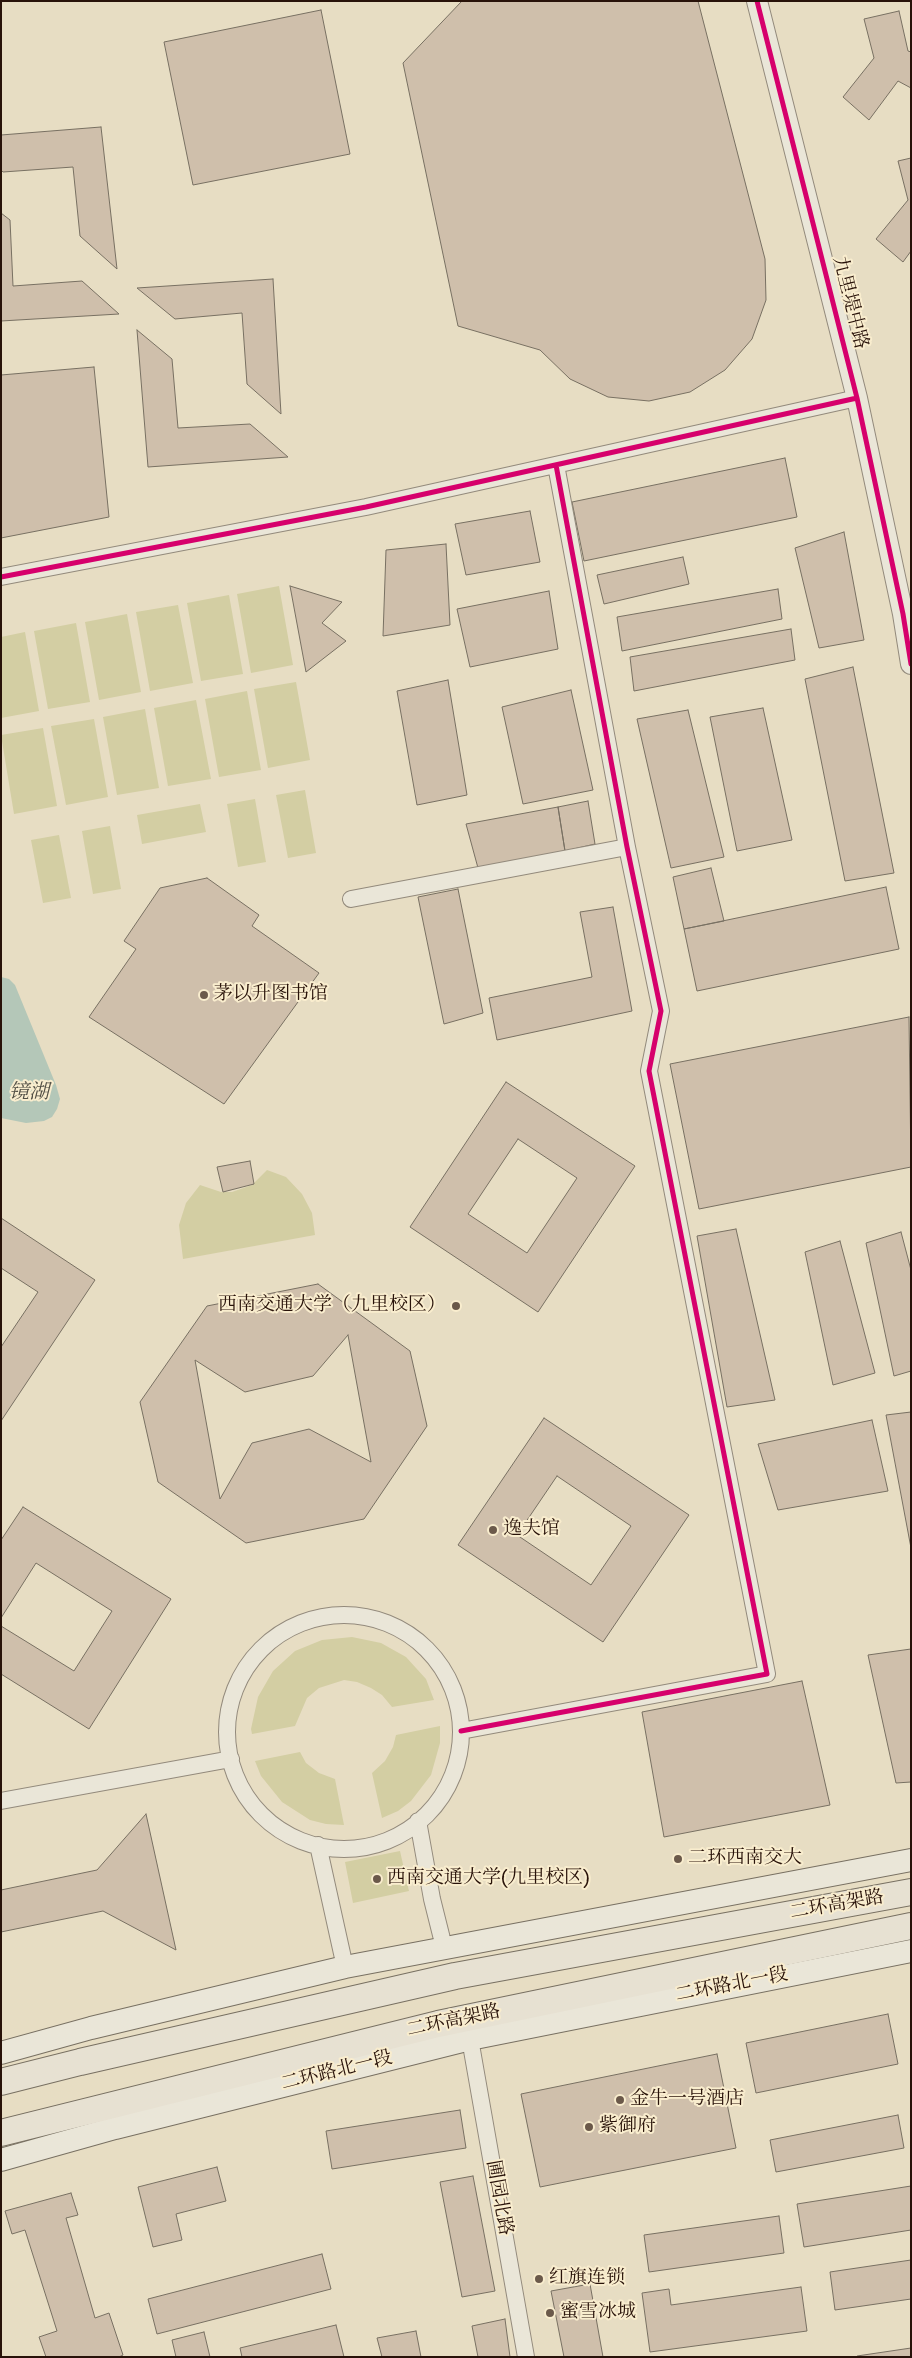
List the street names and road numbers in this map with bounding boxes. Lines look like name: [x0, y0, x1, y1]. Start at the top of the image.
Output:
street label: 九里堤中路: [826, 254, 872, 352]
street label: 二环高架路: [788, 1887, 886, 1925]
street label: 二环路北一段: [674, 1964, 790, 2008]
street label: 二环高架路: [405, 2001, 503, 2043]
street label: 二环路北一段: [279, 2047, 395, 2097]
street label: 圃园北路: [480, 2159, 516, 2237]

